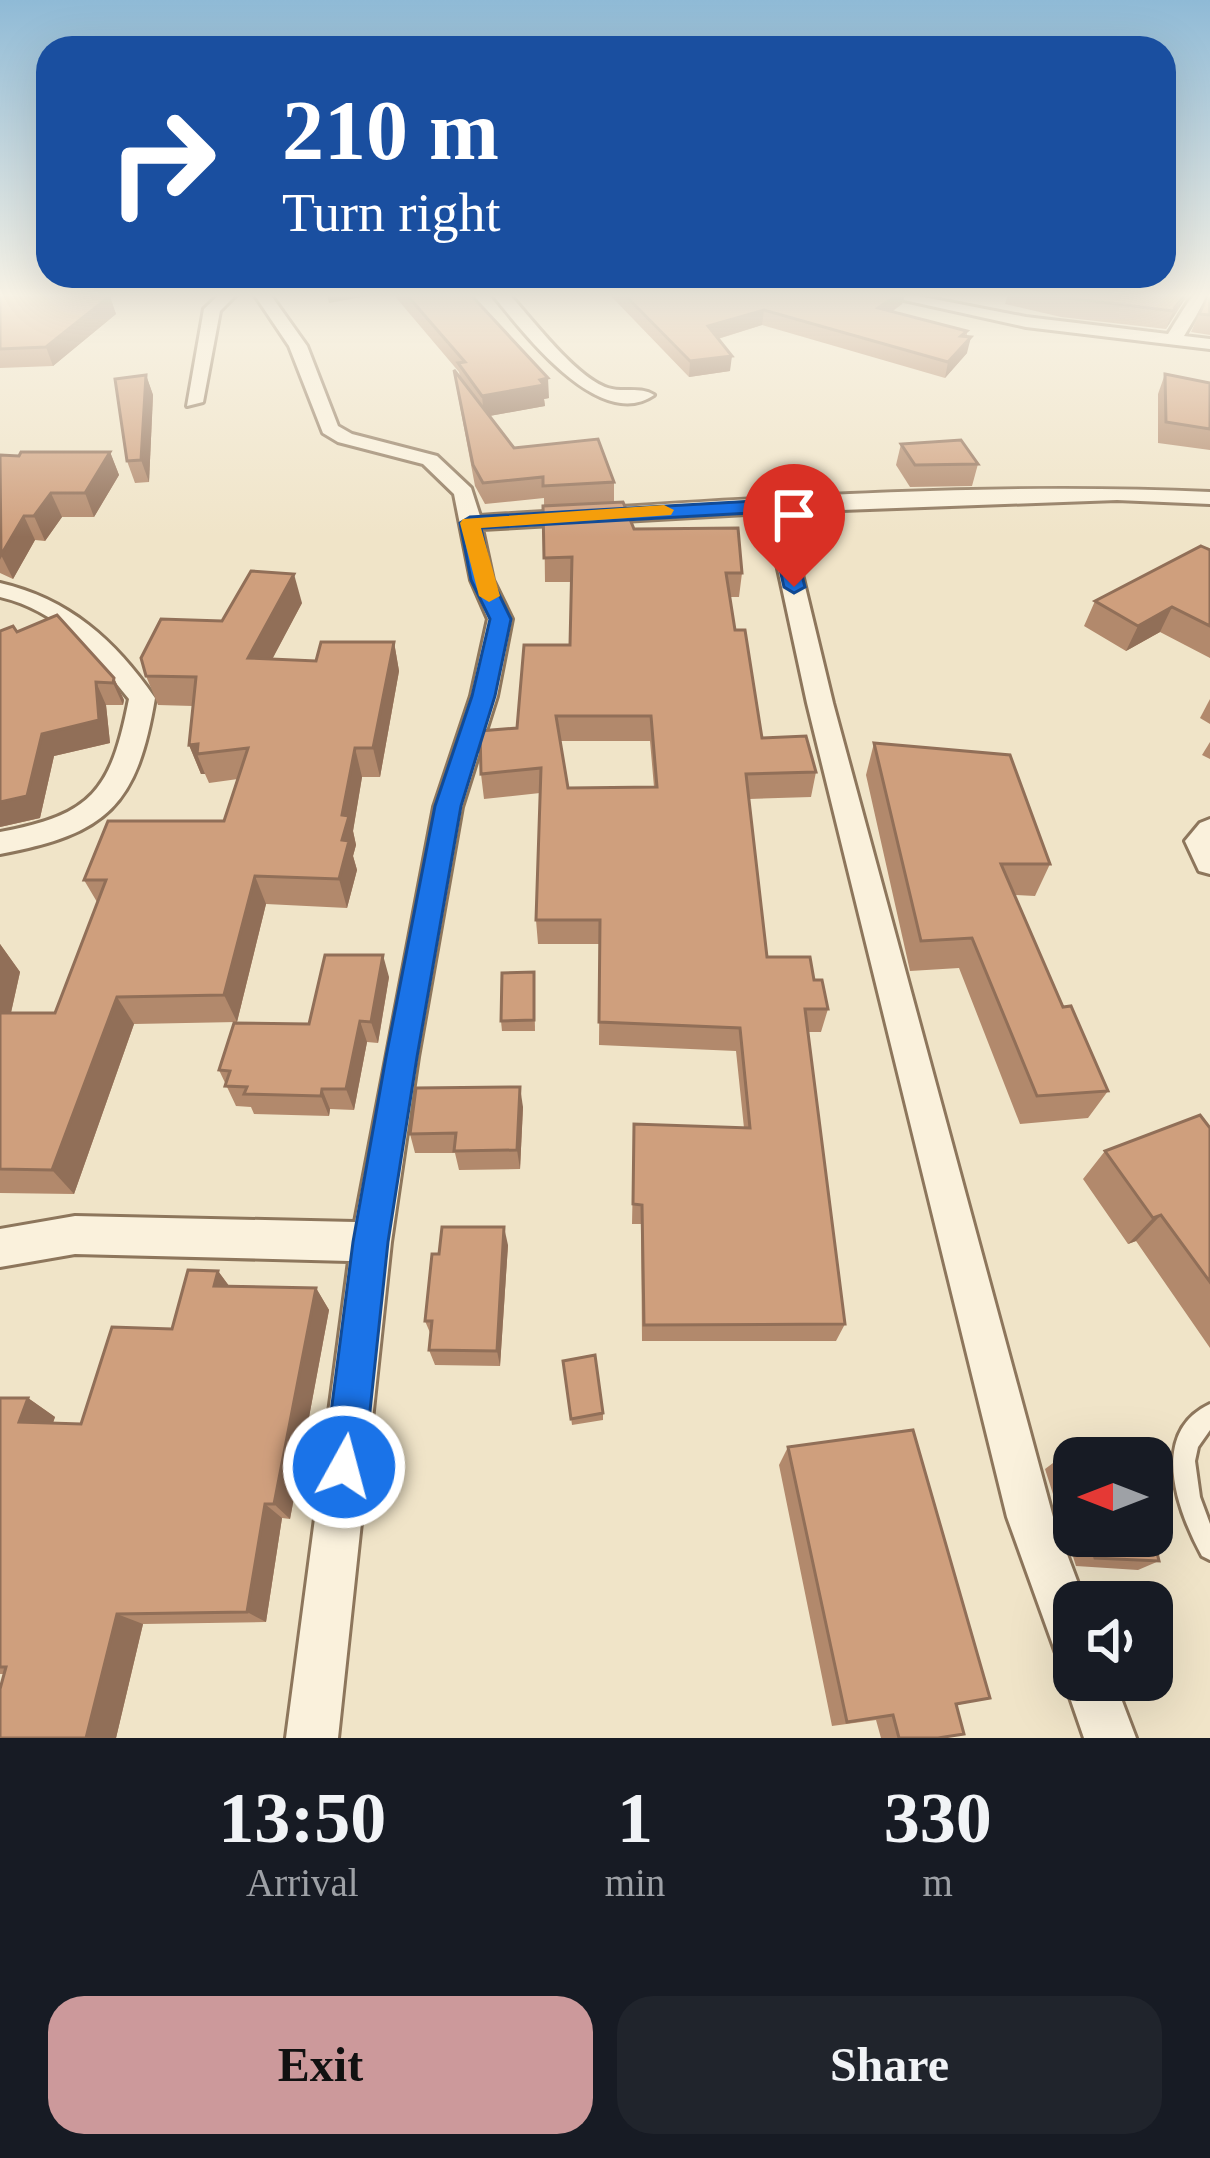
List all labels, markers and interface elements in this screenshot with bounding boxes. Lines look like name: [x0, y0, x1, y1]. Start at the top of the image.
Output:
icon: right: [84, 84, 240, 240]
text: 210 m: [282, 84, 499, 177]
text: Turn right: [282, 183, 501, 243]
pin: [743, 464, 845, 587]
icon: arrive: [761, 482, 827, 548]
position arrow: [281, 1404, 407, 1530]
north arrow: [1053, 1437, 1173, 1557]
map controls: [1053, 1437, 1173, 1701]
button: sound: [1053, 1581, 1173, 1701]
text: 13:50: [218, 1778, 386, 1858]
text: 1: [617, 1778, 653, 1858]
text: 330: [884, 1778, 992, 1858]
text: Arrival: [246, 1861, 359, 1904]
text: min: [605, 1861, 665, 1904]
text: m: [922, 1861, 953, 1904]
button: Exit: [48, 1996, 593, 2134]
button: Share: [617, 1996, 1162, 2134]

